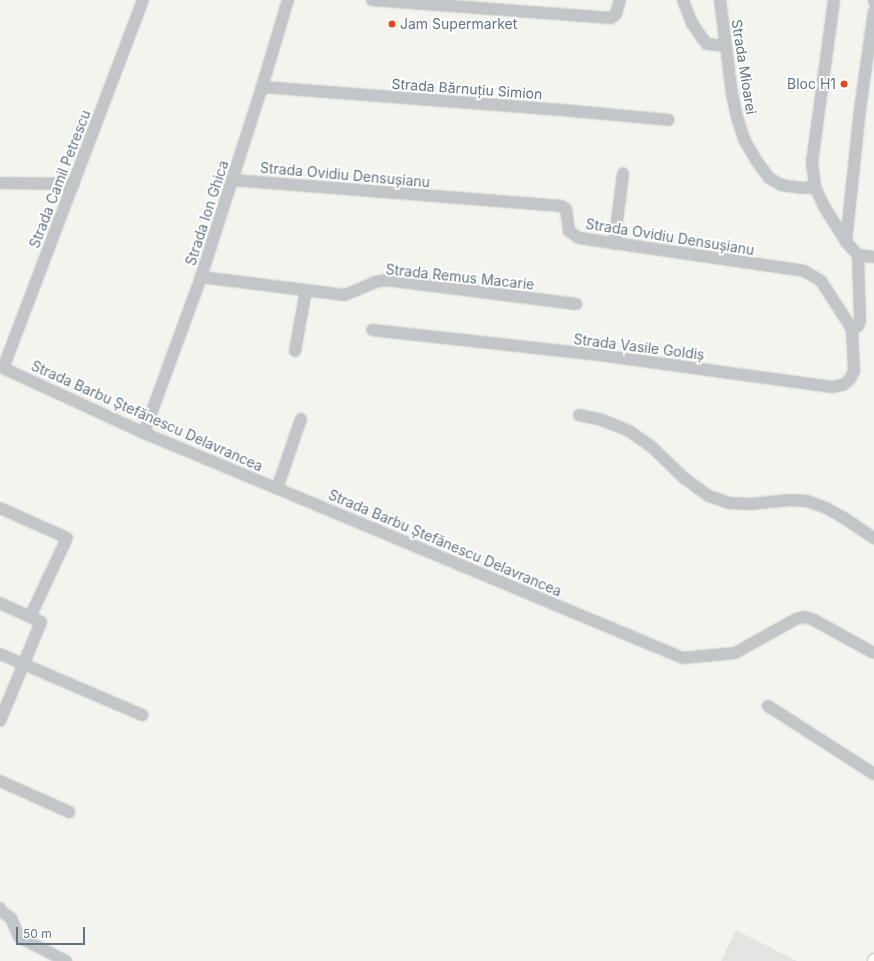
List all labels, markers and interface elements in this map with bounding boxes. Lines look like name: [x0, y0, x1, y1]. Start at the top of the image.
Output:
place label: Jam Supermarket: [400, 16, 517, 32]
street label: Strada Mioarei: [728, 18, 760, 116]
marker: Jam Supermarket: [387, 19, 397, 29]
street label: Strada Bărnuțiu Simion: [391, 75, 543, 103]
place label: Bloc H1: [787, 76, 836, 92]
marker: Bloc H1: [839, 79, 849, 89]
street label: Strada Camil Petrescu: [26, 108, 94, 250]
street label: Strada Ion Ghica: [182, 158, 232, 268]
street label: Strada Ovidiu Densușianu: [259, 159, 431, 191]
street label: Strada Ovidiu Densușianu: [584, 215, 756, 259]
street label: Strada Remus Macarie: [385, 261, 535, 293]
street label: Strada Vasile Goldiș: [573, 331, 705, 363]
street label: Strada Barbu Ștefănescu Delavrancea: [29, 357, 265, 475]
street label: Strada Barbu Ștefănescu Delavrancea: [326, 486, 564, 600]
scale bar: [18, 919, 87, 945]
text: 50 m: [23, 926, 52, 941]

